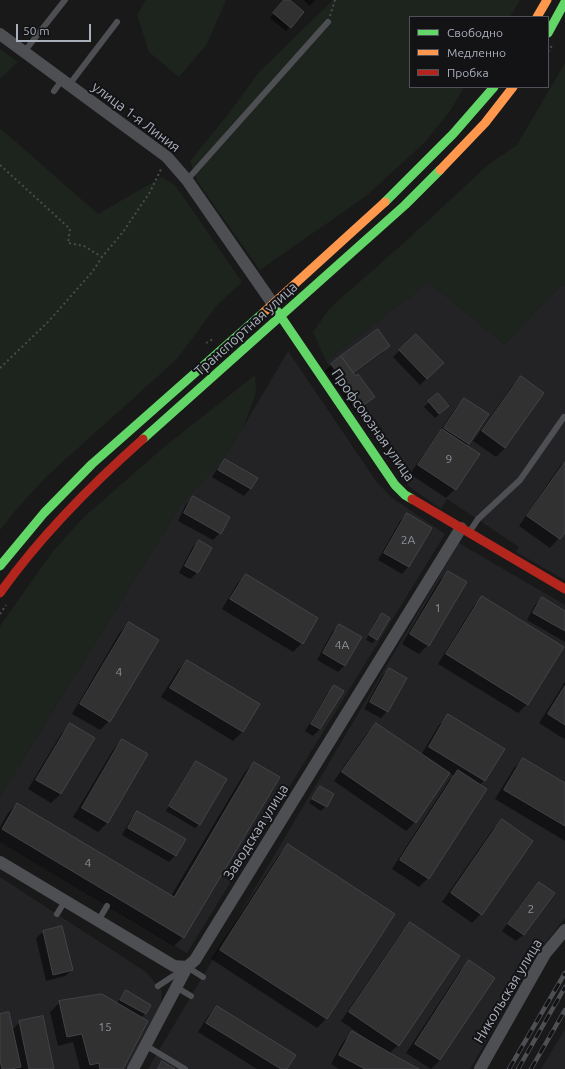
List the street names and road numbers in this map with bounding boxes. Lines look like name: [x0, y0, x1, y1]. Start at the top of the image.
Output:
street label: улица 1-я Линия: [89, 78, 183, 156]
street label: Транспортная улица: [191, 278, 301, 380]
street label: Профсоюзная улица: [328, 366, 418, 484]
street label: Заводская улица: [220, 781, 292, 883]
street label: Никольская улица: [470, 936, 546, 1046]

